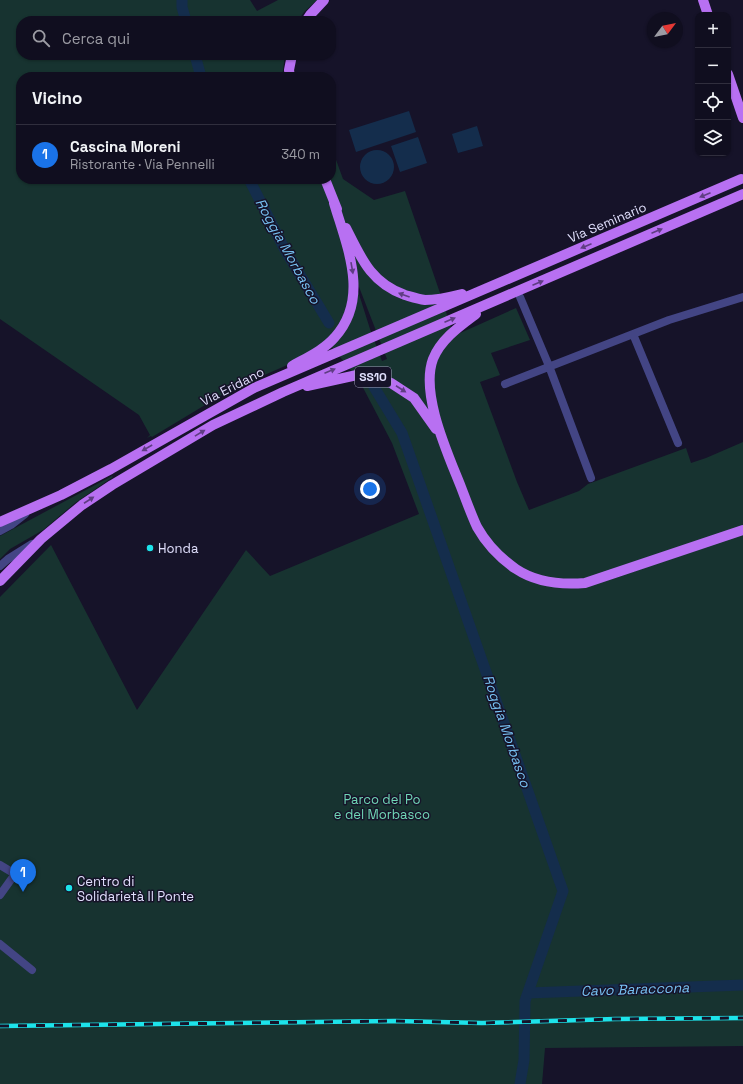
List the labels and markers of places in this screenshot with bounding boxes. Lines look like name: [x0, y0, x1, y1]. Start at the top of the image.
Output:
place label: Honda: [158, 540, 199, 557]
marker: Honda: [145, 543, 155, 553]
pin: 1: [10, 859, 36, 892]
place label: Centro di Solidarietà Il Ponte: [77, 873, 194, 905]
marker: Centro di Solidarietà Il Ponte: [64, 883, 74, 893]

